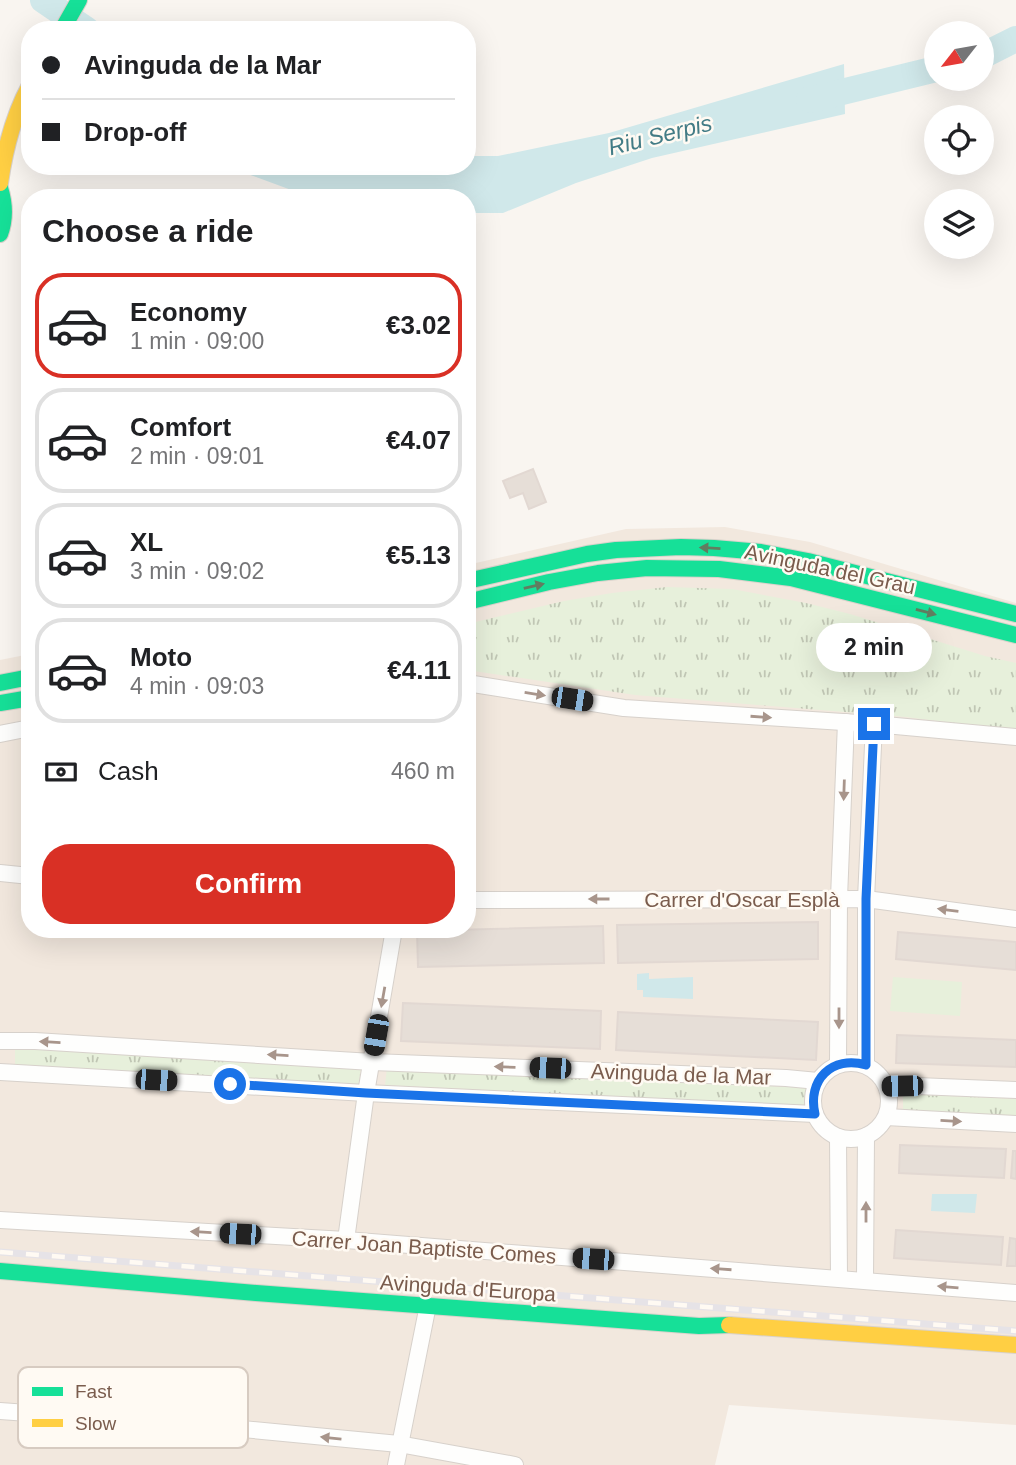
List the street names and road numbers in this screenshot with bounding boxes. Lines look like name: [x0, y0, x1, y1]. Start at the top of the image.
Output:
street label: Avinguda del Grau: [743, 540, 917, 598]
street label: Carrer d'Oscar Esplà: [644, 888, 840, 911]
street label: Avinguda de la Mar: [590, 1059, 772, 1089]
street label: Carrer Joan Baptiste Comes: [291, 1226, 557, 1268]
street label: Avinguda d'Europa: [379, 1270, 557, 1306]

